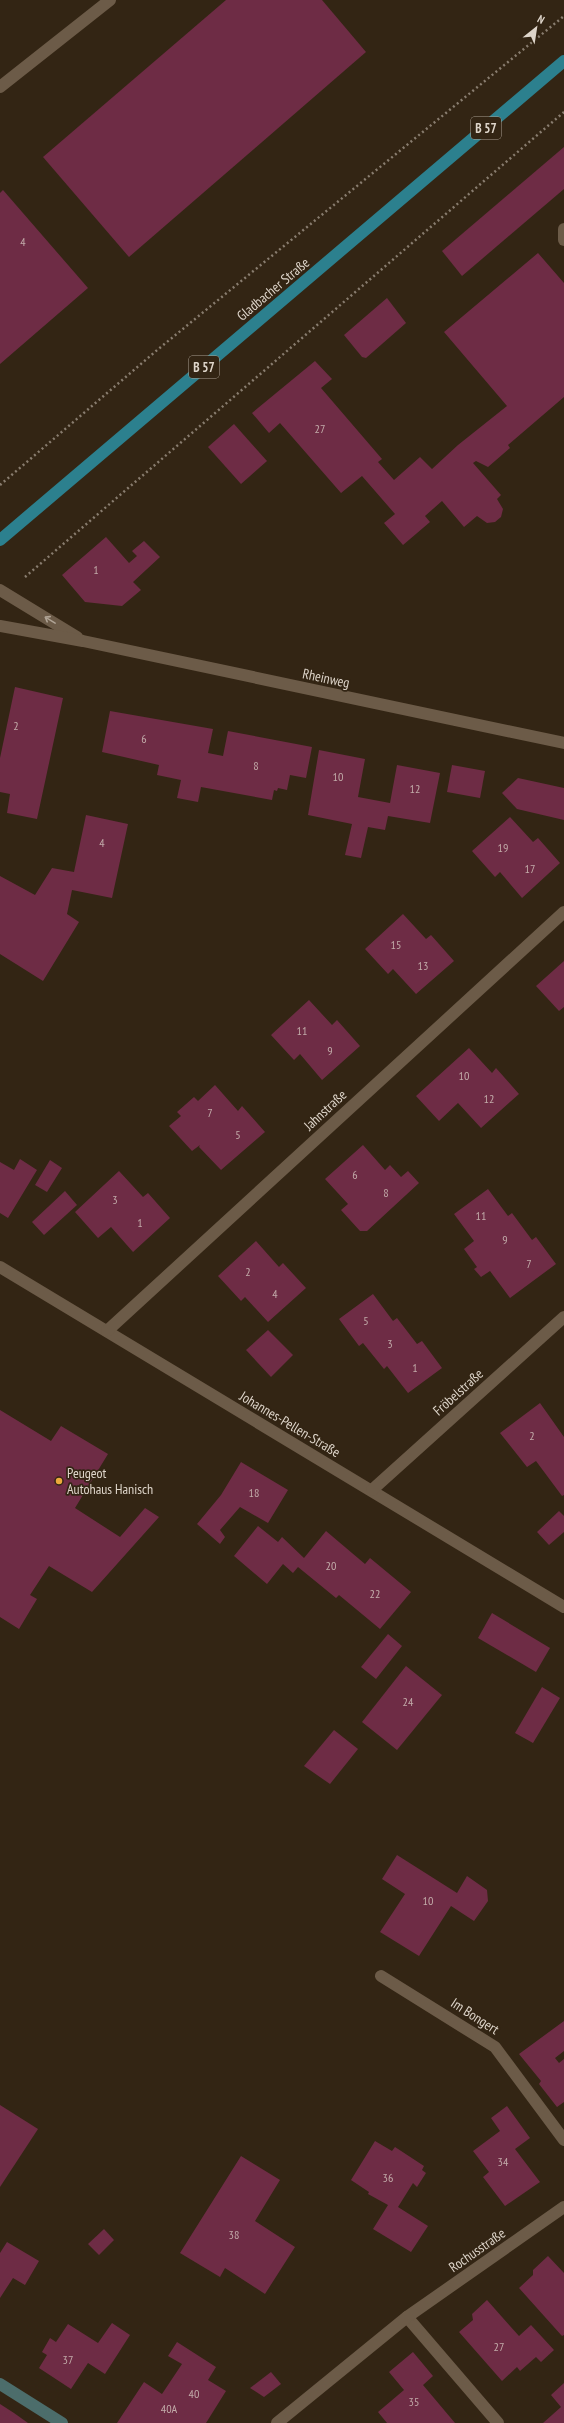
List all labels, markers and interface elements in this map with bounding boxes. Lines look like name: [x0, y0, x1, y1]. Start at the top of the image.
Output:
north arrow: [516, 8, 556, 48]
text: N: [535, 12, 547, 27]
road number: B 57: [471, 117, 501, 139]
house number: 4: [20, 234, 26, 249]
street label: Gladbacher Straße: [233, 253, 313, 325]
road number: B 57: [189, 356, 219, 378]
house number: 27: [315, 421, 325, 436]
house number: 1: [93, 562, 99, 577]
one-way arrow: [44, 616, 56, 624]
street label: Rheinweg: [301, 664, 351, 692]
house number: 2: [13, 718, 19, 733]
house number: 6: [141, 731, 147, 746]
house number: 8: [253, 758, 259, 773]
house number: 10: [333, 769, 343, 784]
house number: 12: [410, 781, 420, 796]
house number: 4: [99, 835, 105, 850]
house number: 19: [498, 840, 508, 855]
house number: 17: [525, 861, 535, 876]
house number: 15: [391, 937, 401, 952]
house number: 13: [418, 958, 428, 973]
house number: 11: [297, 1023, 307, 1038]
house number: 9: [327, 1043, 333, 1058]
house number: 10: [459, 1068, 469, 1083]
street label: Jahnstraße: [299, 1086, 350, 1135]
house number: 12: [484, 1091, 494, 1106]
house number: 7: [207, 1105, 213, 1120]
house number: 5: [235, 1127, 241, 1142]
house number: 6: [352, 1167, 358, 1182]
house number: 8: [383, 1185, 389, 1200]
house number: 3: [112, 1192, 118, 1207]
house number: 11: [476, 1208, 486, 1223]
house number: 1: [137, 1215, 143, 1230]
house number: 9: [502, 1232, 508, 1247]
house number: 7: [526, 1256, 532, 1271]
house number: 2: [245, 1264, 251, 1279]
house number: 4: [272, 1286, 278, 1301]
house number: 5: [363, 1313, 369, 1328]
house number: 3: [387, 1336, 393, 1351]
house number: 1: [412, 1360, 418, 1375]
street label: Fröbelstraße: [429, 1365, 487, 1419]
street label: Johannes-Pellen-Straße: [236, 1386, 344, 1461]
house number: 2: [529, 1428, 535, 1443]
place label: Peugeot Autohaus Hanisch: [67, 1464, 153, 1498]
marker: Peugeot Autohaus Hanisch: [54, 1476, 64, 1486]
house number: 18: [249, 1485, 259, 1500]
house number: 20: [326, 1558, 336, 1573]
house number: 22: [370, 1586, 380, 1601]
house number: 24: [403, 1694, 414, 1709]
house number: 10: [423, 1893, 433, 1908]
street label: Im Bongert: [447, 1994, 503, 2038]
house number: 34: [498, 2154, 509, 2169]
house number: 36: [383, 2170, 393, 2185]
street label: Rochusstraße: [445, 2224, 509, 2276]
house number: 38: [229, 2227, 239, 2242]
house number: 27: [494, 2339, 504, 2354]
house number: 37: [63, 2352, 73, 2367]
house number: 40: [189, 2386, 199, 2401]
house number: 35: [409, 2394, 419, 2409]
house number: 40A: [161, 2401, 178, 2416]

